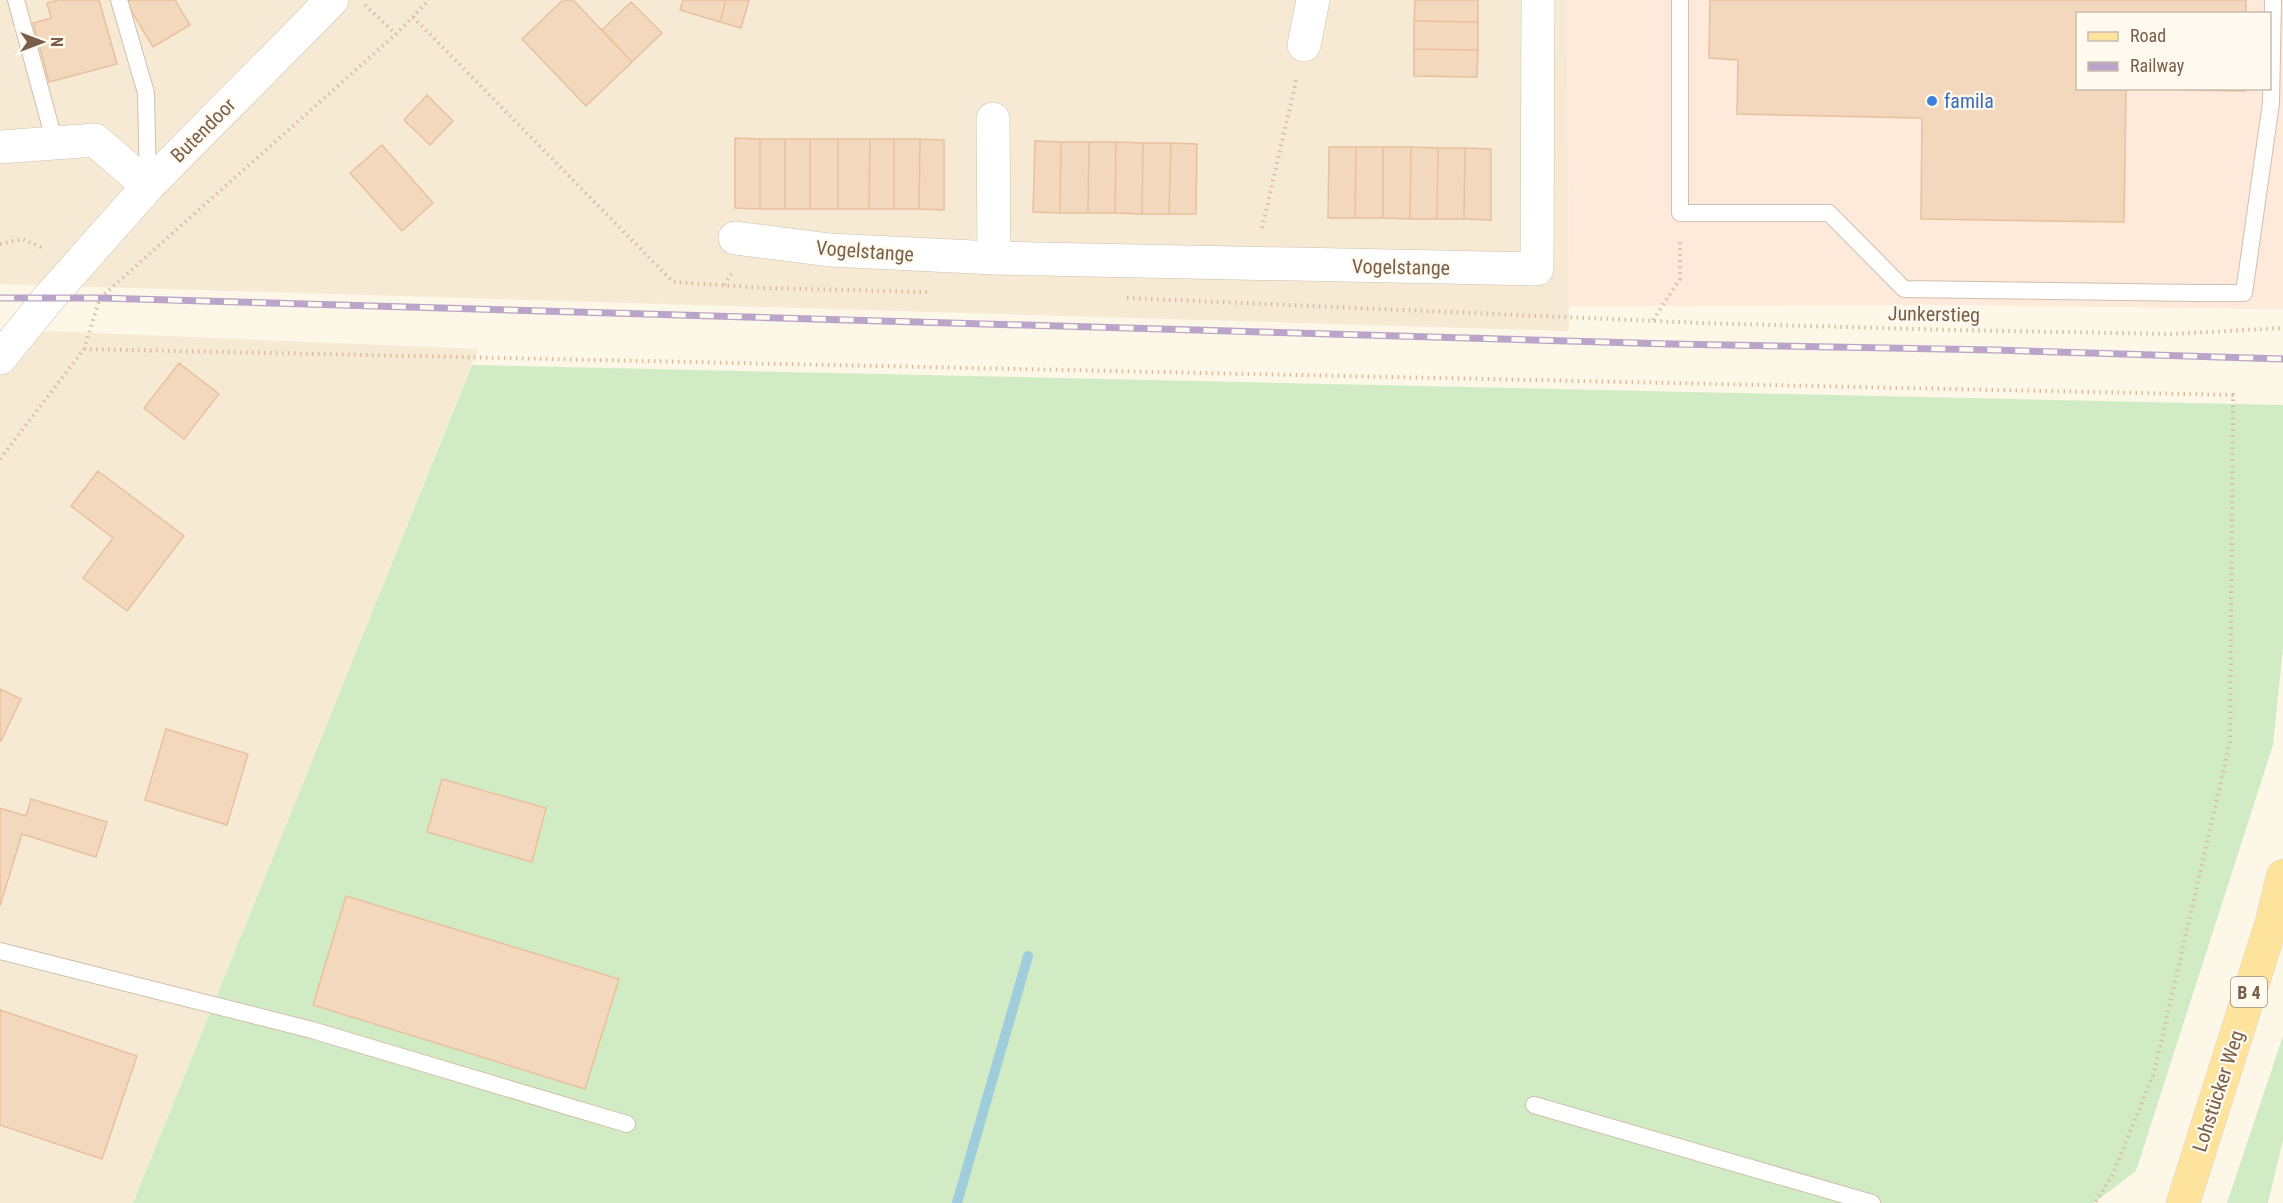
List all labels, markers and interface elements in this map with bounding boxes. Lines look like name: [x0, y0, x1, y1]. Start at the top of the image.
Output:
north arrow: [12, 12, 72, 72]
legend: [2076, 12, 2271, 90]
text: Road: [2130, 25, 2166, 46]
text: N: [47, 37, 66, 47]
text: Railway: [2130, 55, 2185, 76]
place label: famila: [1944, 89, 1994, 113]
street label: Butendoor: [166, 93, 240, 167]
marker: famila: [1925, 94, 1939, 108]
street label: Vogelstange: [815, 236, 915, 266]
street label: Vogelstange: [1352, 254, 1450, 280]
street label: Junkerstieg: [1888, 301, 1980, 327]
road number: B 4: [2231, 977, 2267, 1007]
street label: Lohstücker Weg: [2187, 1027, 2249, 1155]

